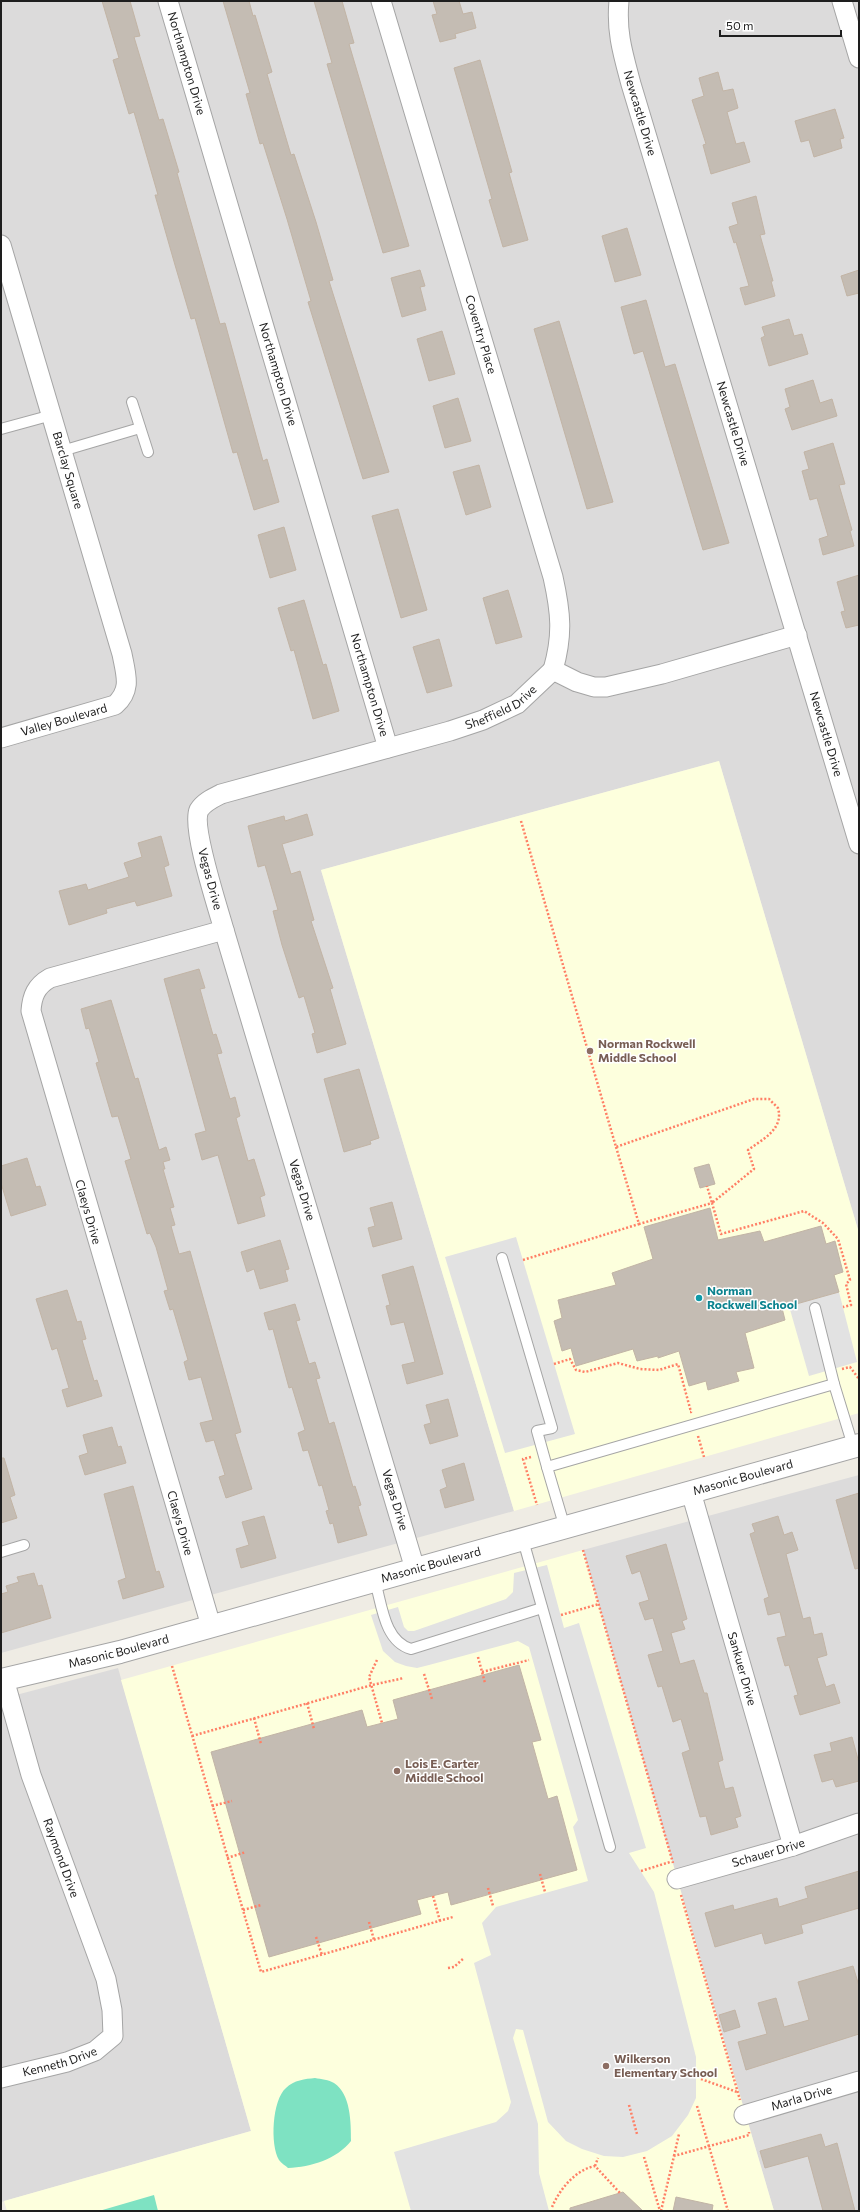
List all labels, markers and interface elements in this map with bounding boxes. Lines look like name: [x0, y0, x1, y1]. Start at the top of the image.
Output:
street label: Northampton Drive: [166, 10, 209, 116]
scale bar: [720, 12, 841, 38]
text: 50 m: [726, 18, 754, 32]
street label: Newcastle Drive: [622, 69, 660, 157]
street label: Coventry Place: [463, 293, 500, 375]
street label: Northampton Drive: [257, 321, 301, 427]
street label: Newcastle Drive: [715, 379, 753, 468]
street label: Barclay Square: [51, 430, 87, 511]
street label: Northampton Drive: [349, 631, 392, 738]
street label: Sheffield Drive: [463, 682, 539, 732]
street label: Newcastle Drive: [808, 690, 846, 778]
street label: Valley Boulevard: [19, 700, 109, 738]
street label: Vegas Drive: [196, 846, 226, 911]
place label: Norman Rockwell Middle School: [598, 1036, 695, 1064]
marker: Norman Rockwell Middle School: [585, 1046, 595, 1056]
street label: Vegas Drive: [287, 1157, 319, 1222]
street label: Claeys Drive: [73, 1178, 105, 1246]
place label: Norman Rockwell School: [707, 1283, 797, 1311]
marker: Norman Rockwell School: [694, 1293, 704, 1303]
street label: Masonic Boulevard: [691, 1456, 794, 1497]
street label: Vegas Drive: [380, 1467, 412, 1532]
street label: Claeys Drive: [165, 1489, 197, 1557]
street label: Masonic Boulevard: [379, 1543, 482, 1585]
street label: Sankuer Drive: [726, 1630, 760, 1707]
street label: Masonic Boulevard: [67, 1631, 170, 1670]
place label: Lois E. Carter Middle School: [405, 1756, 483, 1784]
marker: Lois E. Carter Middle School: [392, 1766, 402, 1776]
street label: Raymond Drive: [41, 1816, 83, 1899]
street label: Schauer Drive: [730, 1834, 806, 1869]
street label: Kenneth Drive: [21, 2043, 99, 2079]
place label: Wilkerson Elementary School: [614, 2051, 717, 2079]
marker: Wilkerson Elementary School: [601, 2061, 611, 2071]
street label: Marla Drive: [769, 2081, 834, 2113]

